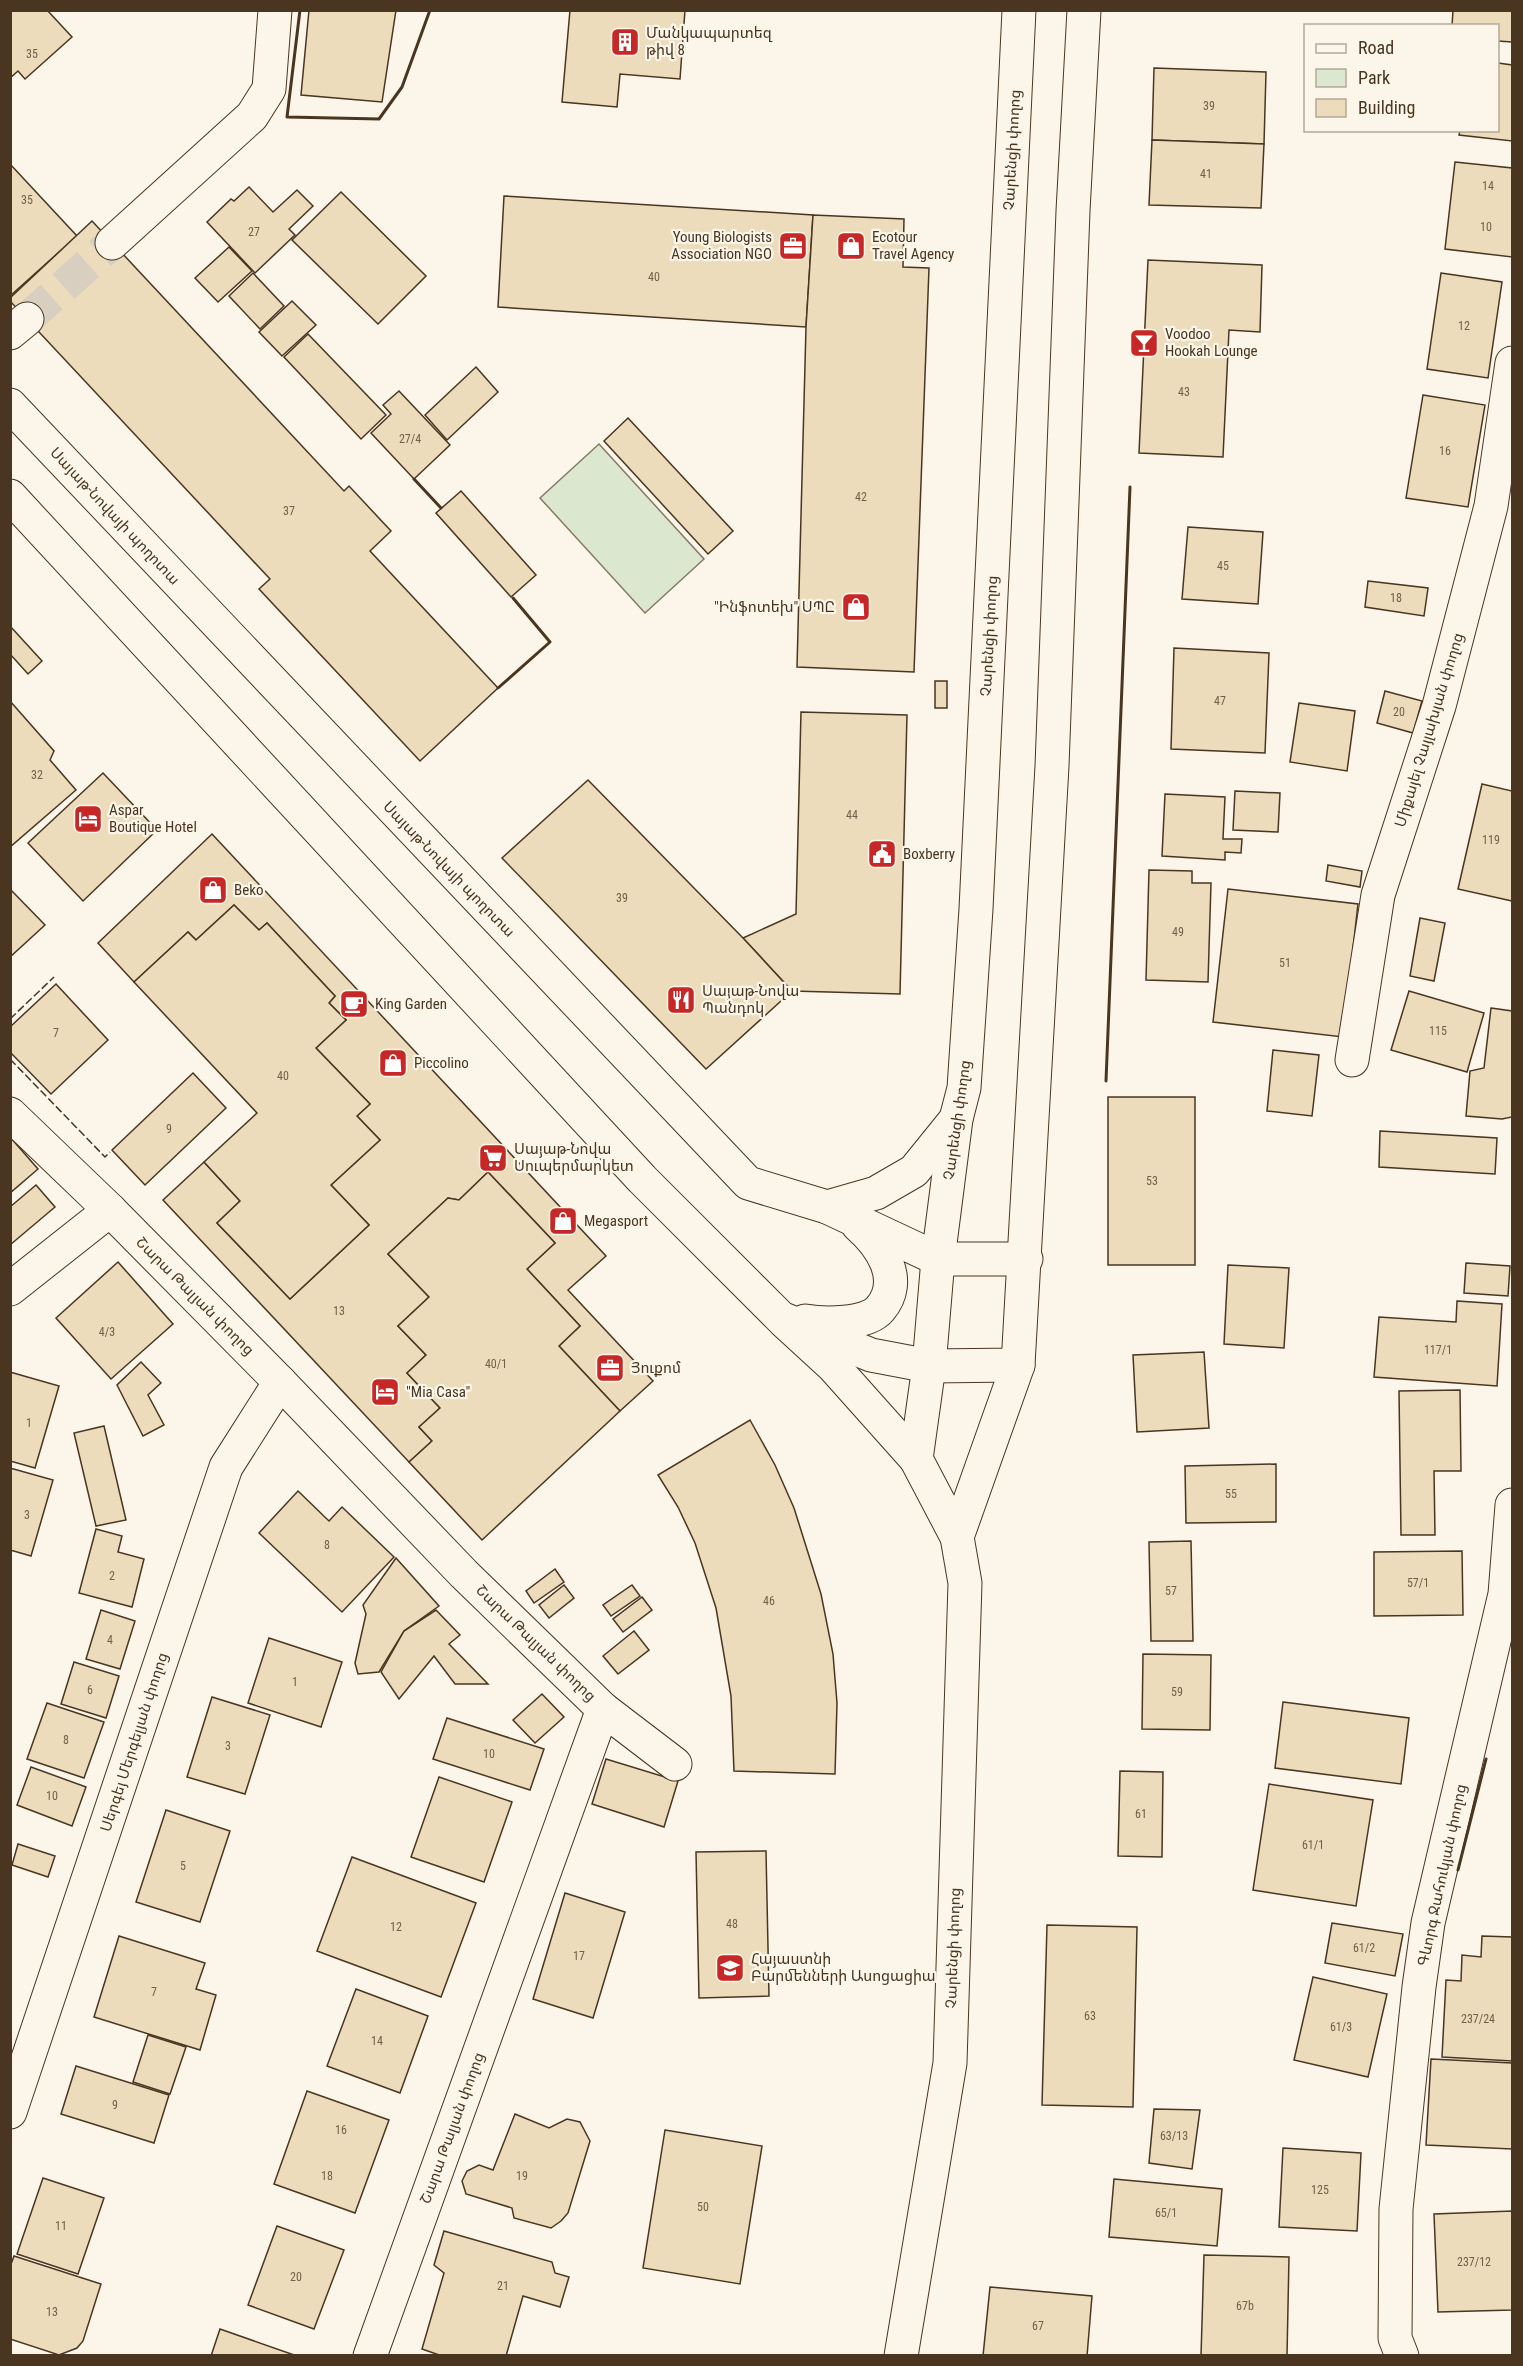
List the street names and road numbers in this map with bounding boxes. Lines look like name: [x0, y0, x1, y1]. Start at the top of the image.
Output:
street label: Չարենցի փողոց: [1000, 89, 1024, 211]
street label: Սայաթ-Նովայի պողոտա: [46, 443, 184, 589]
street label: Չարենցի փողոց: [977, 575, 1001, 697]
street label: Միքայել Չայլախյան փողոց: [1391, 630, 1467, 830]
street label: Սայաթ-Նովայի պողոտա: [379, 797, 519, 941]
street label: Չարենցի փողոց: [940, 1059, 974, 1181]
street label: Շարա Թալյան փողոց: [132, 1233, 258, 1359]
street label: Շարա Թալյան փողոց: [472, 1581, 600, 1705]
street label: Սերգեյ Մերգելյան փողոց: [96, 1650, 172, 1834]
street label: Գևորգ Ջահուկյան փողոց: [1414, 1782, 1470, 1968]
street label: Չարենցի փողոց: [942, 1887, 964, 2009]
street label: Շարա Թալյան փողոց: [416, 2050, 488, 2206]

